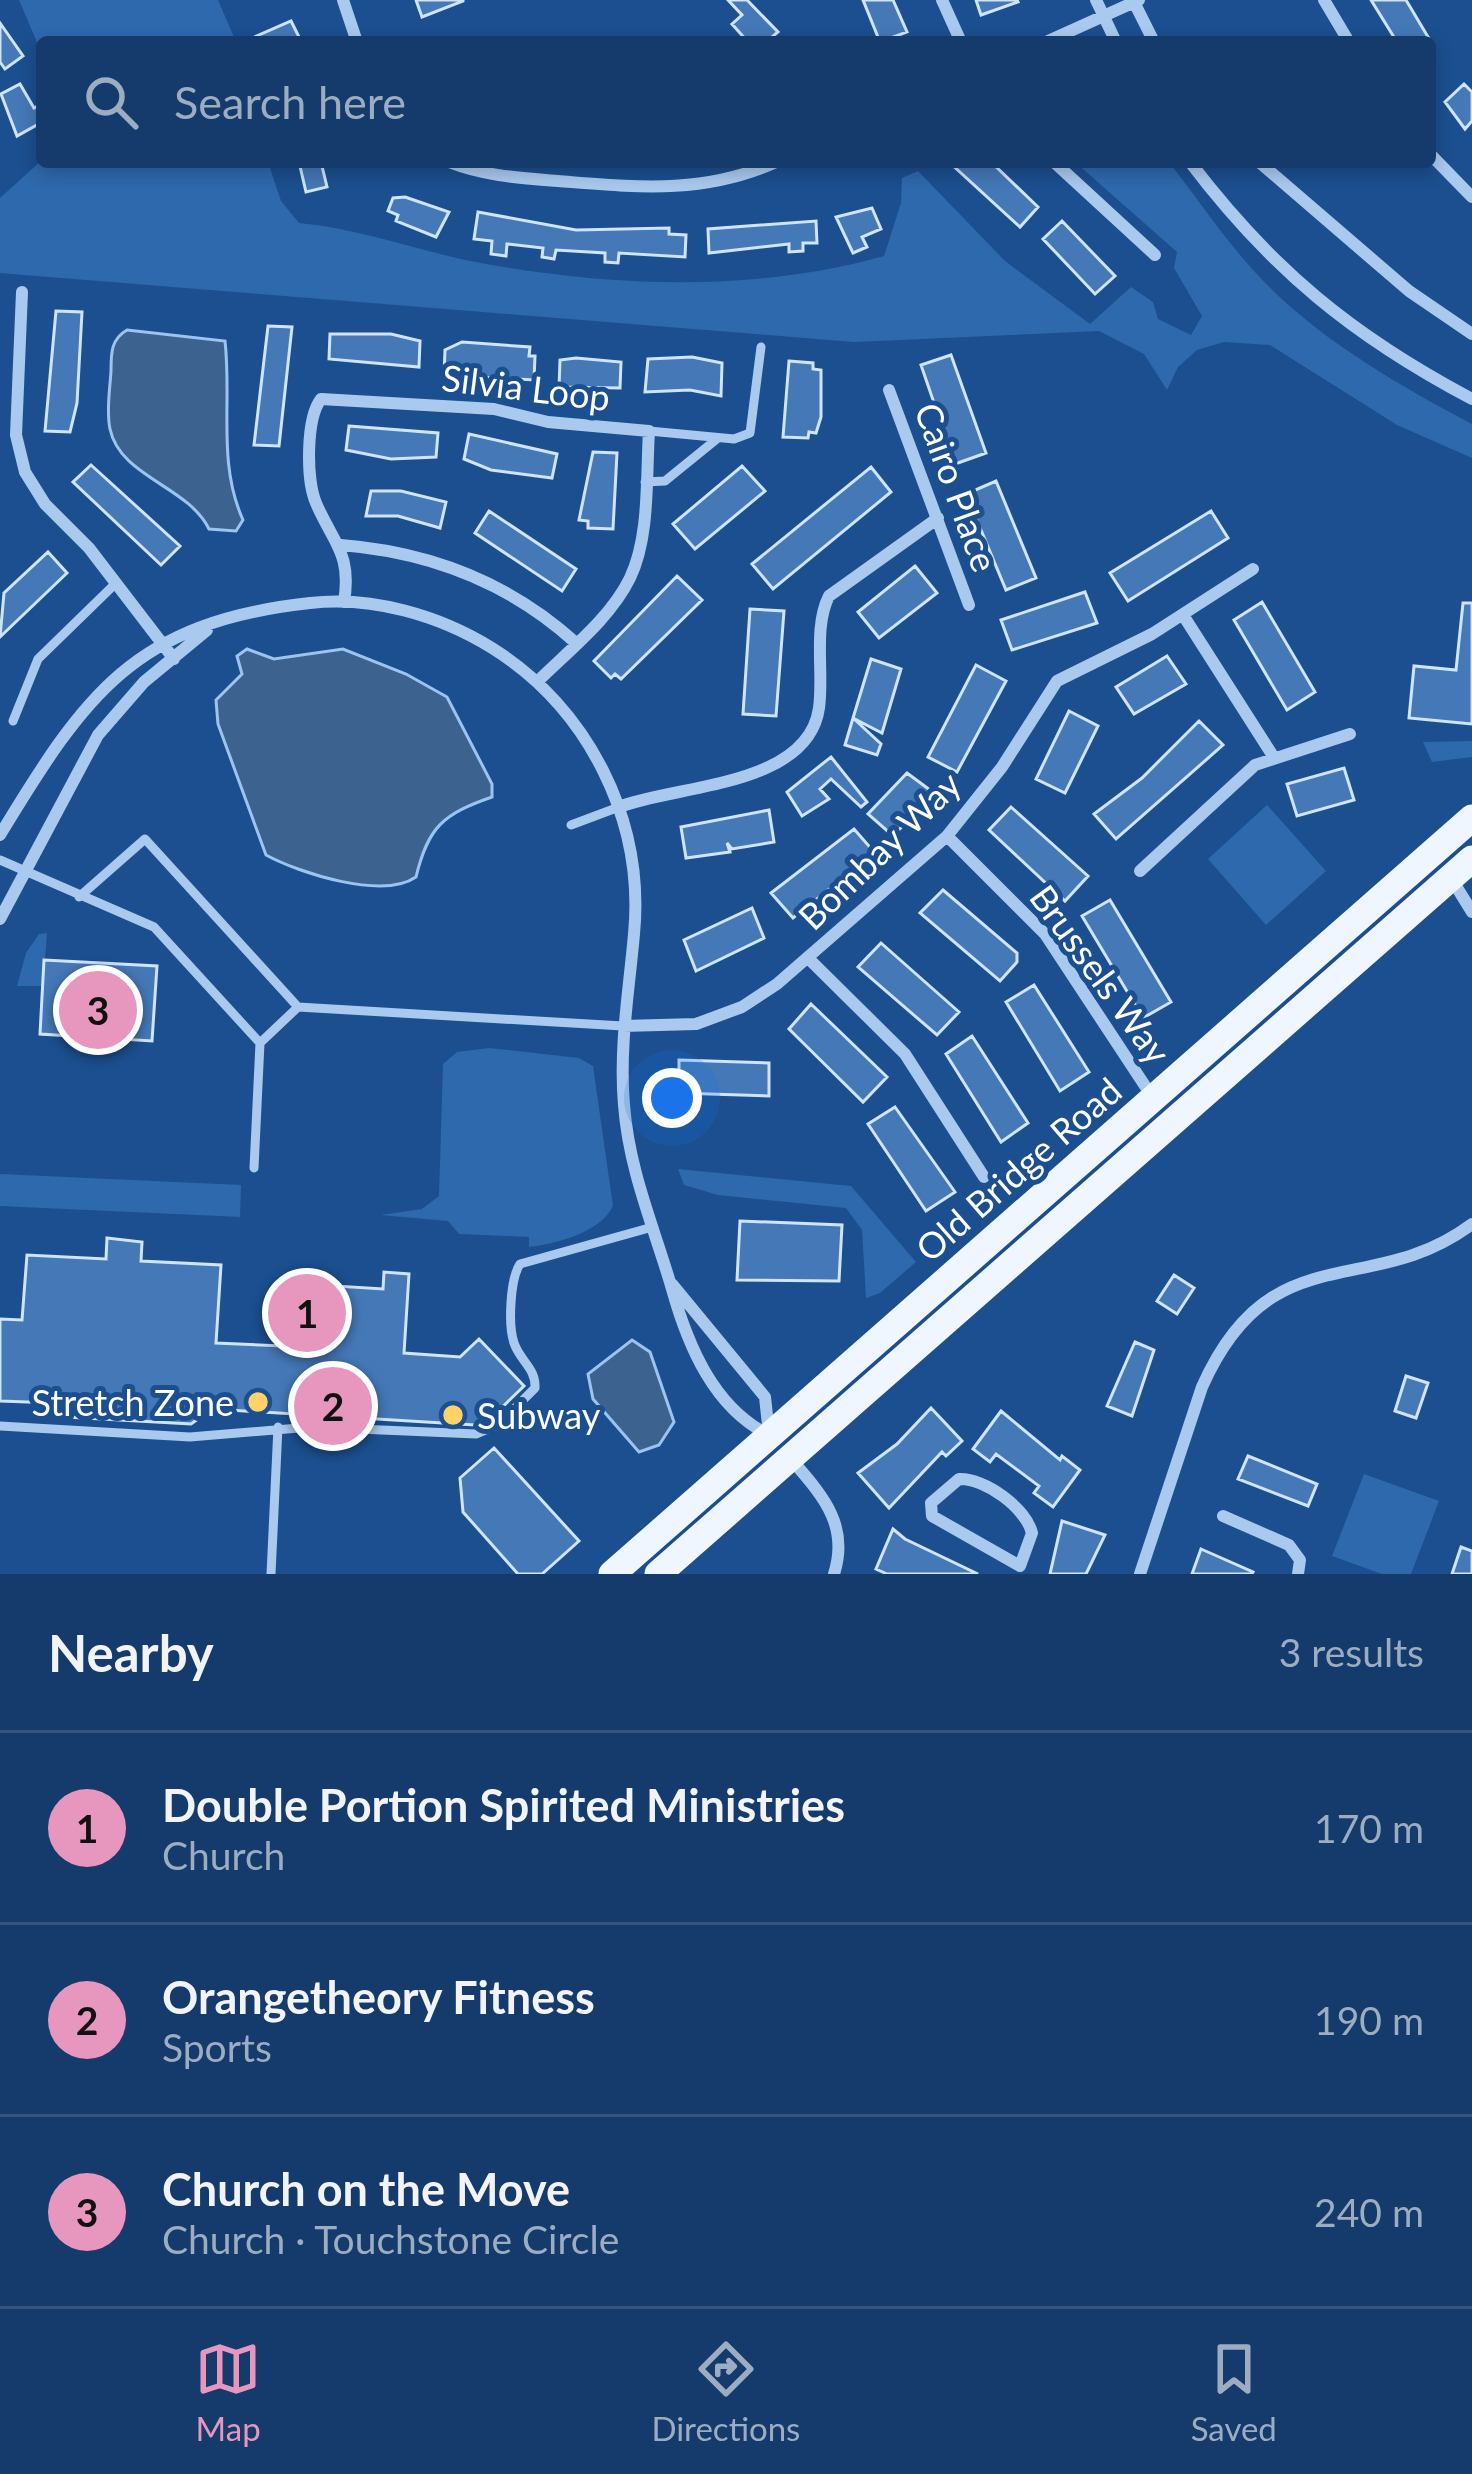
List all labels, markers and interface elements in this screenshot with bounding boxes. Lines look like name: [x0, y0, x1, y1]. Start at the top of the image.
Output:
search box: [36, 36, 1436, 168]
icon: search: [78, 69, 144, 135]
text: Search here: [174, 75, 406, 129]
street label: Silvia Loop: [439, 355, 613, 419]
street label: Cairo Place: [906, 397, 1008, 577]
street label: Bombay Way: [789, 762, 970, 938]
street label: Brussels Way: [1021, 876, 1181, 1072]
pin: 3: [59, 965, 137, 1055]
your location: [642, 1068, 702, 1128]
street label: Old Bridge Road: [906, 1068, 1130, 1270]
pin: 1: [268, 1268, 346, 1358]
pin: 2: [294, 1361, 372, 1451]
place label: Stretch Zone: [32, 1380, 234, 1424]
marker: Stretch Zone: [245, 1389, 271, 1415]
place label: Subway: [477, 1393, 601, 1437]
marker: Subway: [440, 1402, 466, 1428]
text: Nearby: [48, 1622, 214, 1683]
text: 3 results: [1279, 1629, 1424, 1675]
text: Double Portion Spirited Ministries: [162, 1778, 845, 1832]
text: 1: [76, 1805, 98, 1851]
text: 170 m: [1314, 1805, 1424, 1851]
text: Church: [162, 1832, 285, 1878]
text: Orangetheory Fitness: [162, 1970, 595, 2024]
text: 2: [76, 1997, 98, 2043]
text: 190 m: [1314, 1997, 1424, 2043]
text: Sports: [162, 2024, 272, 2070]
text: Church on the Move: [162, 2162, 570, 2216]
text: 3: [76, 2189, 98, 2235]
text: 240 m: [1314, 2189, 1424, 2235]
text: Church · Touchstone Circle: [162, 2216, 619, 2262]
tab: Map: [195, 2336, 261, 2448]
tab: Directions: [651, 2336, 800, 2448]
tab: Saved: [1191, 2336, 1277, 2448]

